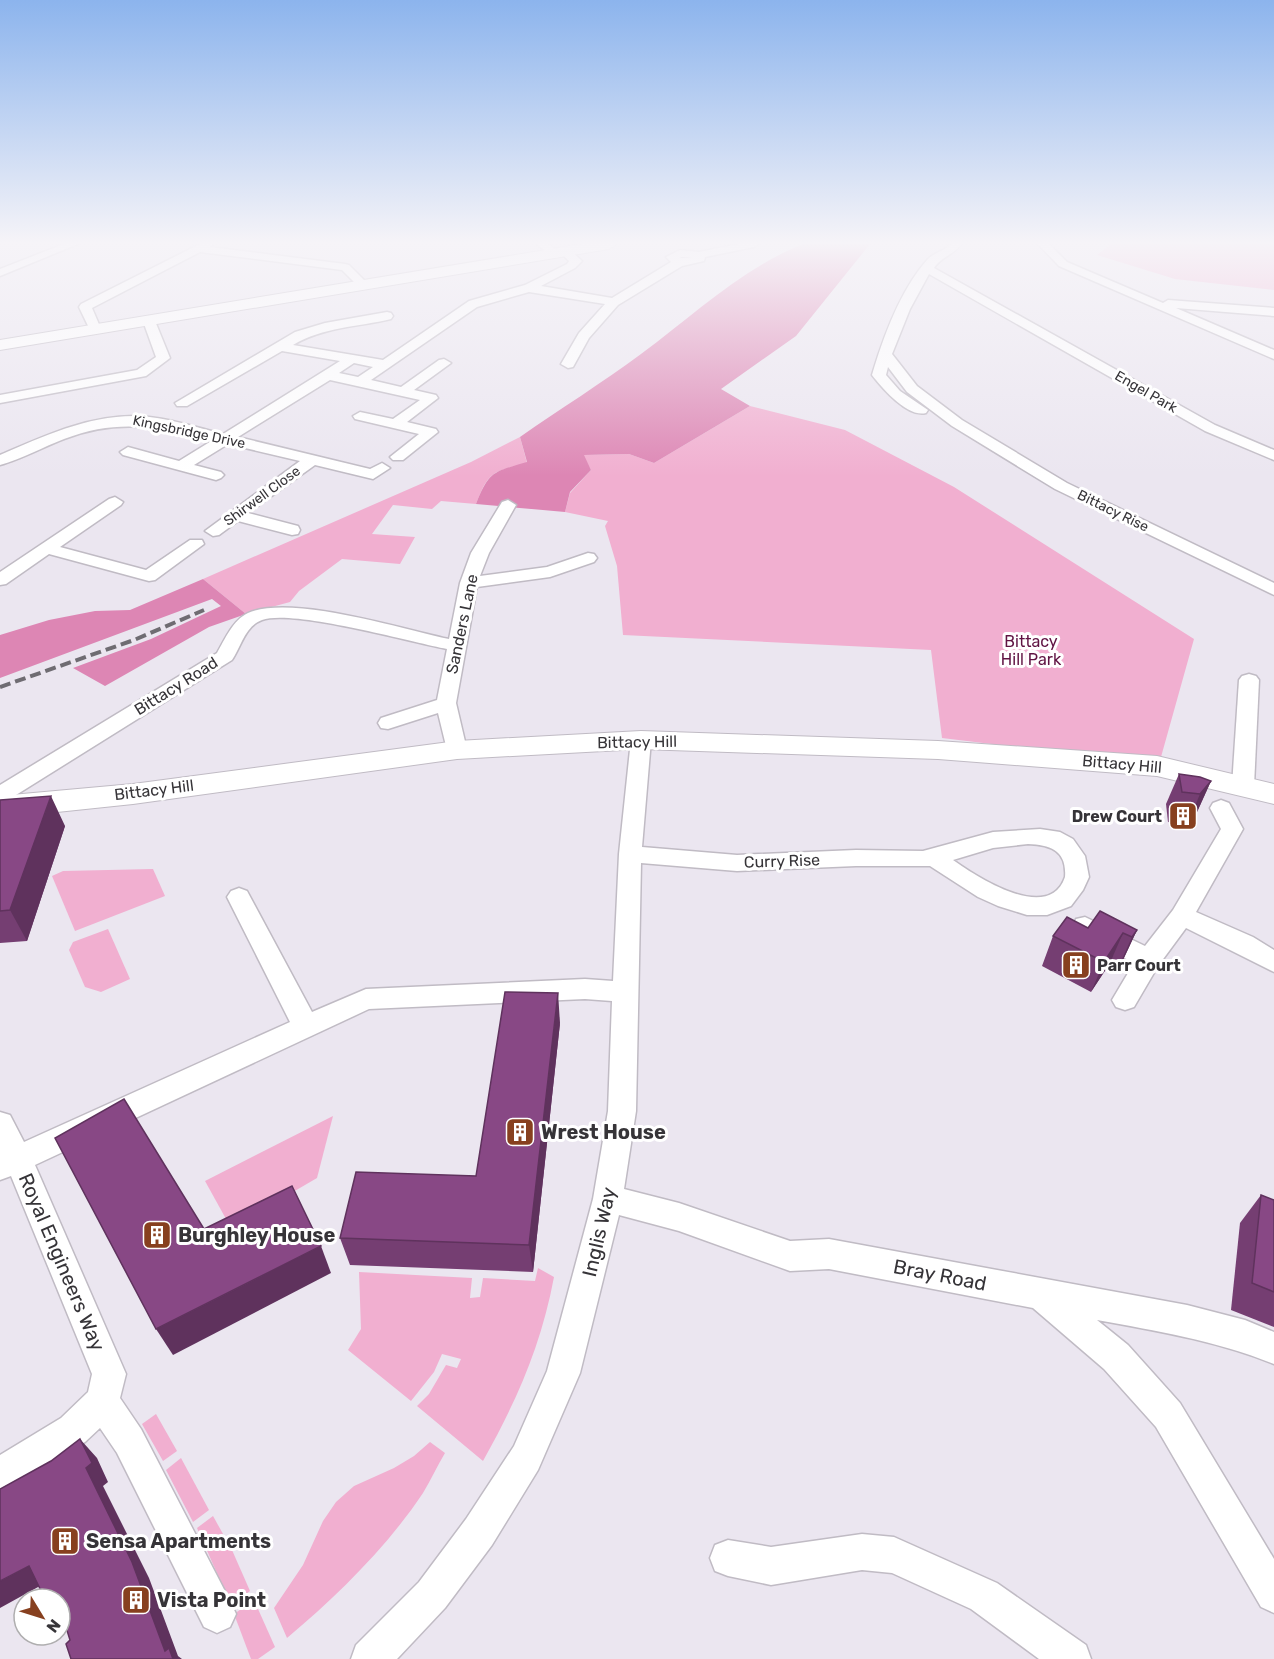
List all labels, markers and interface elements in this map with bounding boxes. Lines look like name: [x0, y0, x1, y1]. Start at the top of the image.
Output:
street label: Engel Park: [1112, 367, 1181, 417]
street label: Kingsbridge Drive: [131, 412, 247, 452]
street label: Shirwell Close: [220, 462, 304, 530]
street label: Bittacy Rise: [1075, 486, 1152, 536]
street label: Sanders Lane: [442, 572, 482, 676]
park label: Bittacy Hill Park: [1001, 632, 1062, 669]
street label: Bittacy Road: [131, 653, 221, 719]
street label: Bittacy Hill: [597, 732, 677, 752]
street label: Bittacy Hill: [1081, 751, 1163, 777]
street label: Bittacy Hill: [113, 776, 195, 804]
building icon: Drew Court: [1167, 800, 1199, 832]
place label: Drew Court: [1072, 807, 1163, 826]
street label: Curry Rise: [744, 850, 820, 872]
building icon: Parr Court: [1060, 949, 1092, 981]
place label: Parr Court: [1097, 956, 1181, 975]
building icon: Wrest House: [504, 1116, 536, 1148]
place label: Wrest House: [541, 1120, 666, 1144]
street label: Royal Engineers Way: [14, 1169, 110, 1355]
street label: Inglis Way: [577, 1185, 621, 1279]
building icon: Burghley House: [141, 1219, 173, 1251]
place label: Burghley House: [178, 1223, 335, 1247]
street label: Bray Road: [891, 1254, 989, 1296]
building icon: Sensa Apartments: [49, 1525, 81, 1557]
place label: Sensa Apartments: [86, 1529, 271, 1553]
building icon: Vista Point: [120, 1584, 152, 1616]
north arrow: [12, 1587, 72, 1647]
place label: Vista Point: [157, 1588, 266, 1612]
text: N: [42, 1616, 64, 1636]

